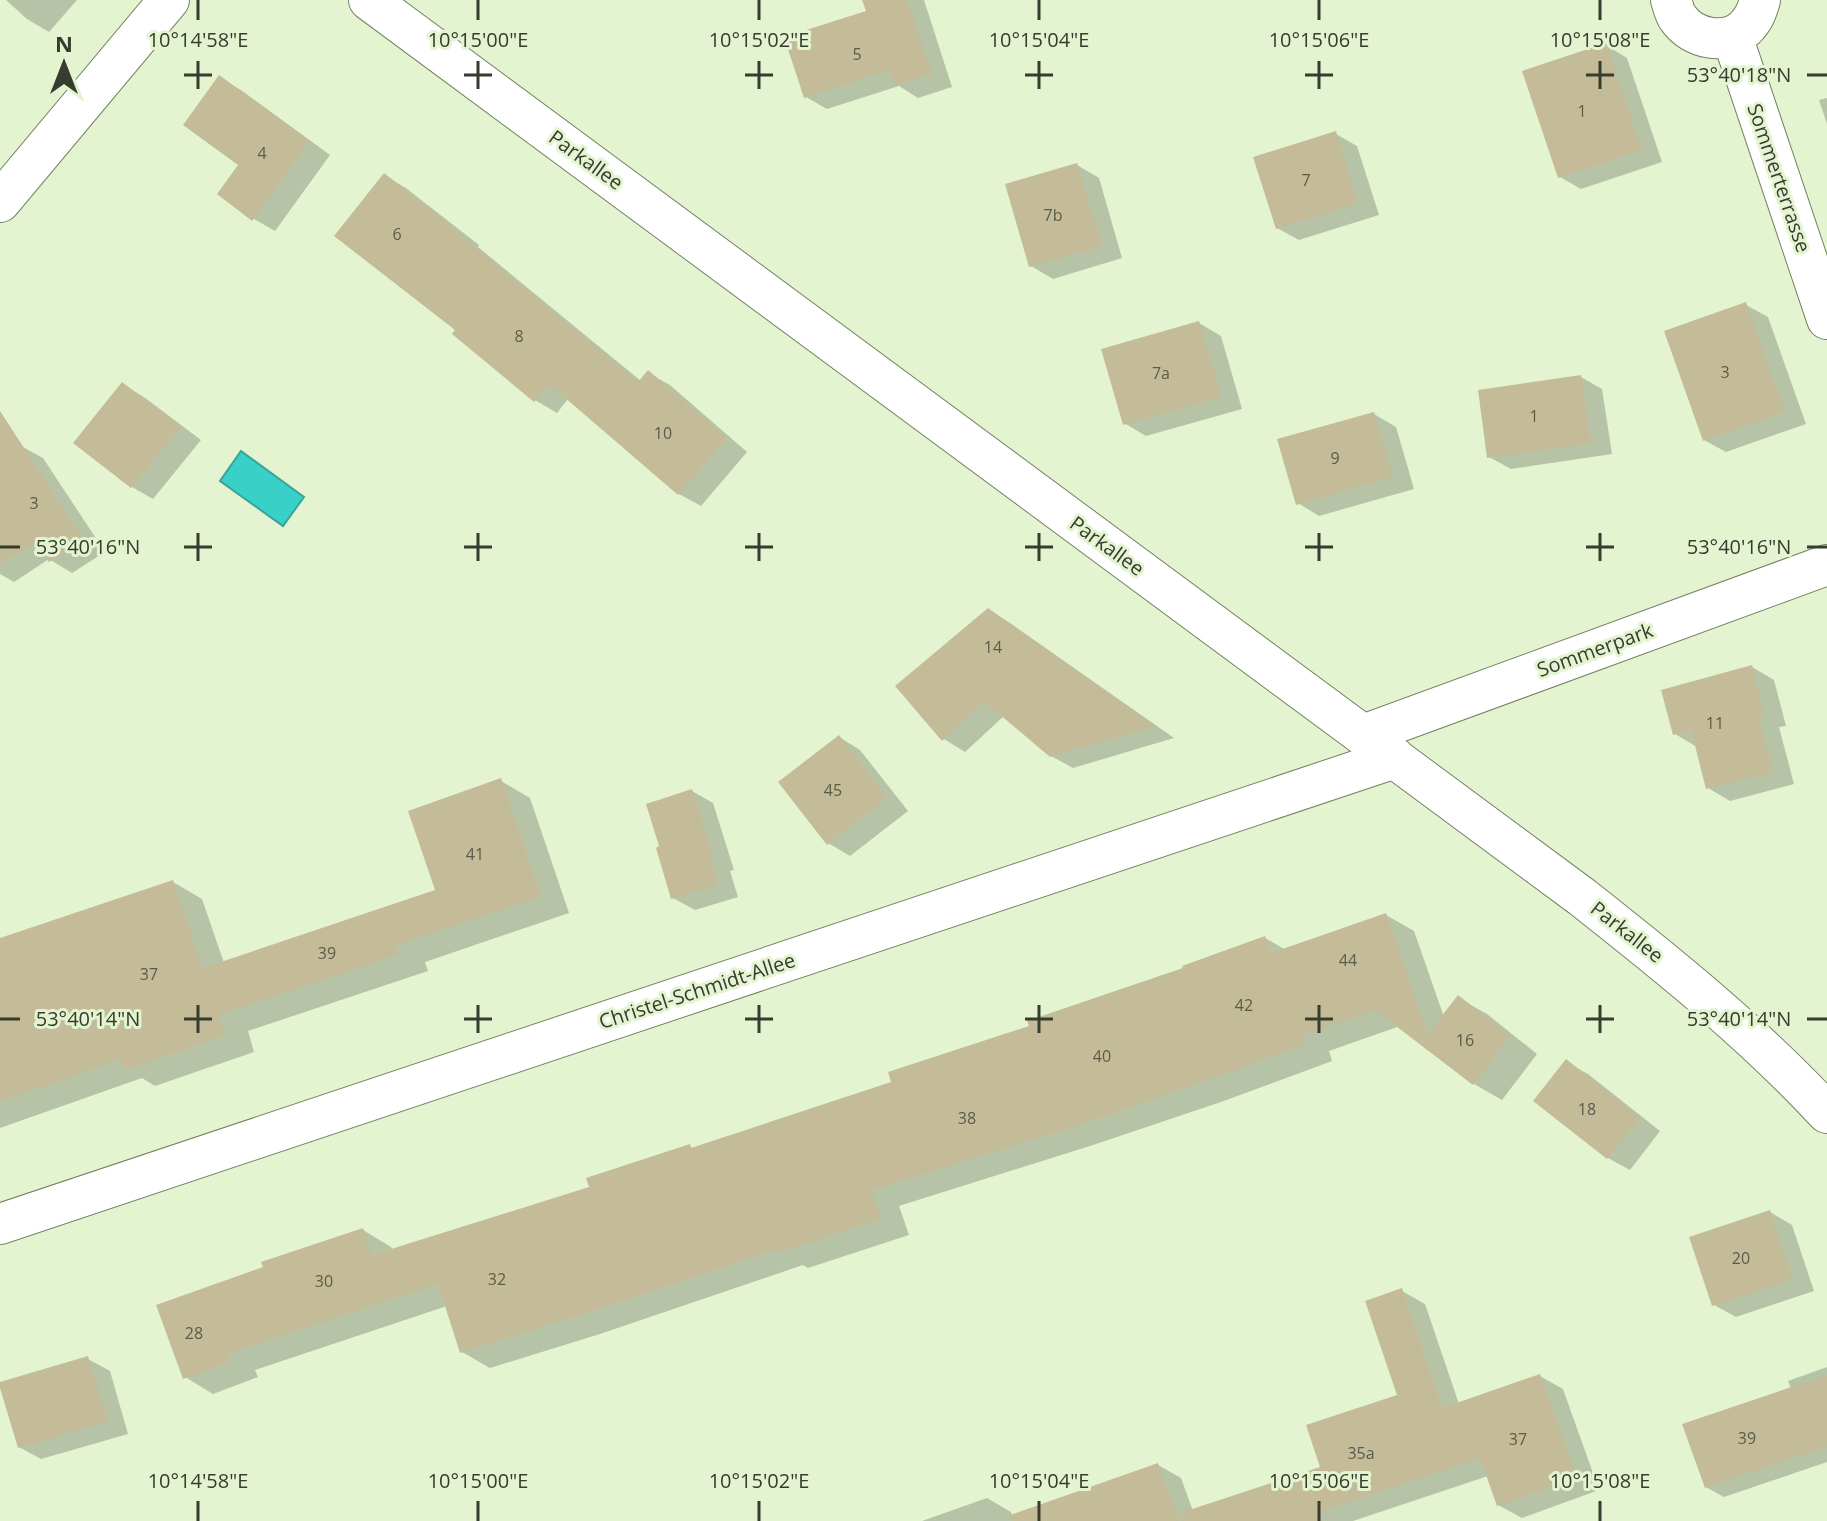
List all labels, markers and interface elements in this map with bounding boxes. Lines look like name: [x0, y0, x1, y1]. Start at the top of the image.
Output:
north arrow: [24, 24, 104, 104]
text: 10°14'58"E: [148, 26, 248, 53]
text: 10°15'00"E: [428, 26, 528, 53]
text: 10°15'02"E: [709, 26, 809, 53]
text: 10°15'04"E: [989, 26, 1089, 53]
text: 10°15'06"E: [1269, 26, 1369, 53]
text: 10°15'08"E: [1550, 26, 1650, 53]
text: N: [55, 28, 73, 58]
house number: 5: [852, 43, 862, 65]
text: 53°40'18"N: [1687, 61, 1791, 88]
house number: 1: [1577, 100, 1587, 122]
street label: Sommerterrasse: [1741, 100, 1818, 256]
street label: Parkallee: [544, 124, 629, 196]
house number: 4: [257, 142, 267, 164]
house number: 7: [1301, 169, 1311, 191]
house number: 7b: [1044, 204, 1062, 226]
house number: 6: [392, 223, 402, 245]
house number: 8: [514, 325, 524, 347]
house number: 3: [1720, 361, 1730, 383]
house number: 7a: [1152, 362, 1170, 384]
house number: 1: [1529, 405, 1539, 427]
house number: 10: [654, 422, 672, 444]
house number: 9: [1330, 447, 1340, 469]
house number: 3: [29, 492, 39, 514]
street label: Parkallee: [1065, 510, 1150, 582]
text: 53°40'16"N: [36, 533, 140, 560]
text: 53°40'16"N: [1687, 533, 1791, 560]
street label: Sommerpark: [1533, 616, 1657, 683]
house number: 14: [984, 636, 1002, 658]
house number: 11: [1706, 712, 1724, 734]
house number: 45: [824, 779, 842, 801]
house number: 41: [466, 843, 484, 865]
street label: Parkallee: [1585, 895, 1669, 969]
house number: 39: [318, 942, 336, 964]
street label: Christel-Schmidt-Allee: [595, 946, 798, 1035]
house number: 44: [1339, 949, 1357, 971]
house number: 37: [140, 963, 158, 985]
house number: 42: [1235, 994, 1253, 1016]
text: 53°40'14"N: [36, 1005, 140, 1032]
text: 53°40'14"N: [1687, 1005, 1791, 1032]
house number: 16: [1456, 1029, 1474, 1051]
house number: 40: [1093, 1045, 1111, 1067]
house number: 18: [1578, 1098, 1596, 1120]
house number: 38: [958, 1107, 976, 1129]
house number: 20: [1732, 1247, 1750, 1269]
house number: 32: [488, 1268, 506, 1290]
house number: 30: [315, 1270, 333, 1292]
house number: 28: [185, 1322, 203, 1344]
house number: 39: [1738, 1427, 1756, 1449]
house number: 37: [1509, 1428, 1527, 1450]
house number: 35a: [1347, 1442, 1375, 1464]
text: 10°14'58"E: [148, 1467, 248, 1494]
text: 10°15'00"E: [428, 1467, 528, 1494]
text: 10°15'02"E: [709, 1467, 809, 1494]
text: 10°15'04"E: [989, 1467, 1089, 1494]
text: 10°15'06"E: [1269, 1467, 1369, 1494]
text: 10°15'08"E: [1550, 1467, 1650, 1494]

